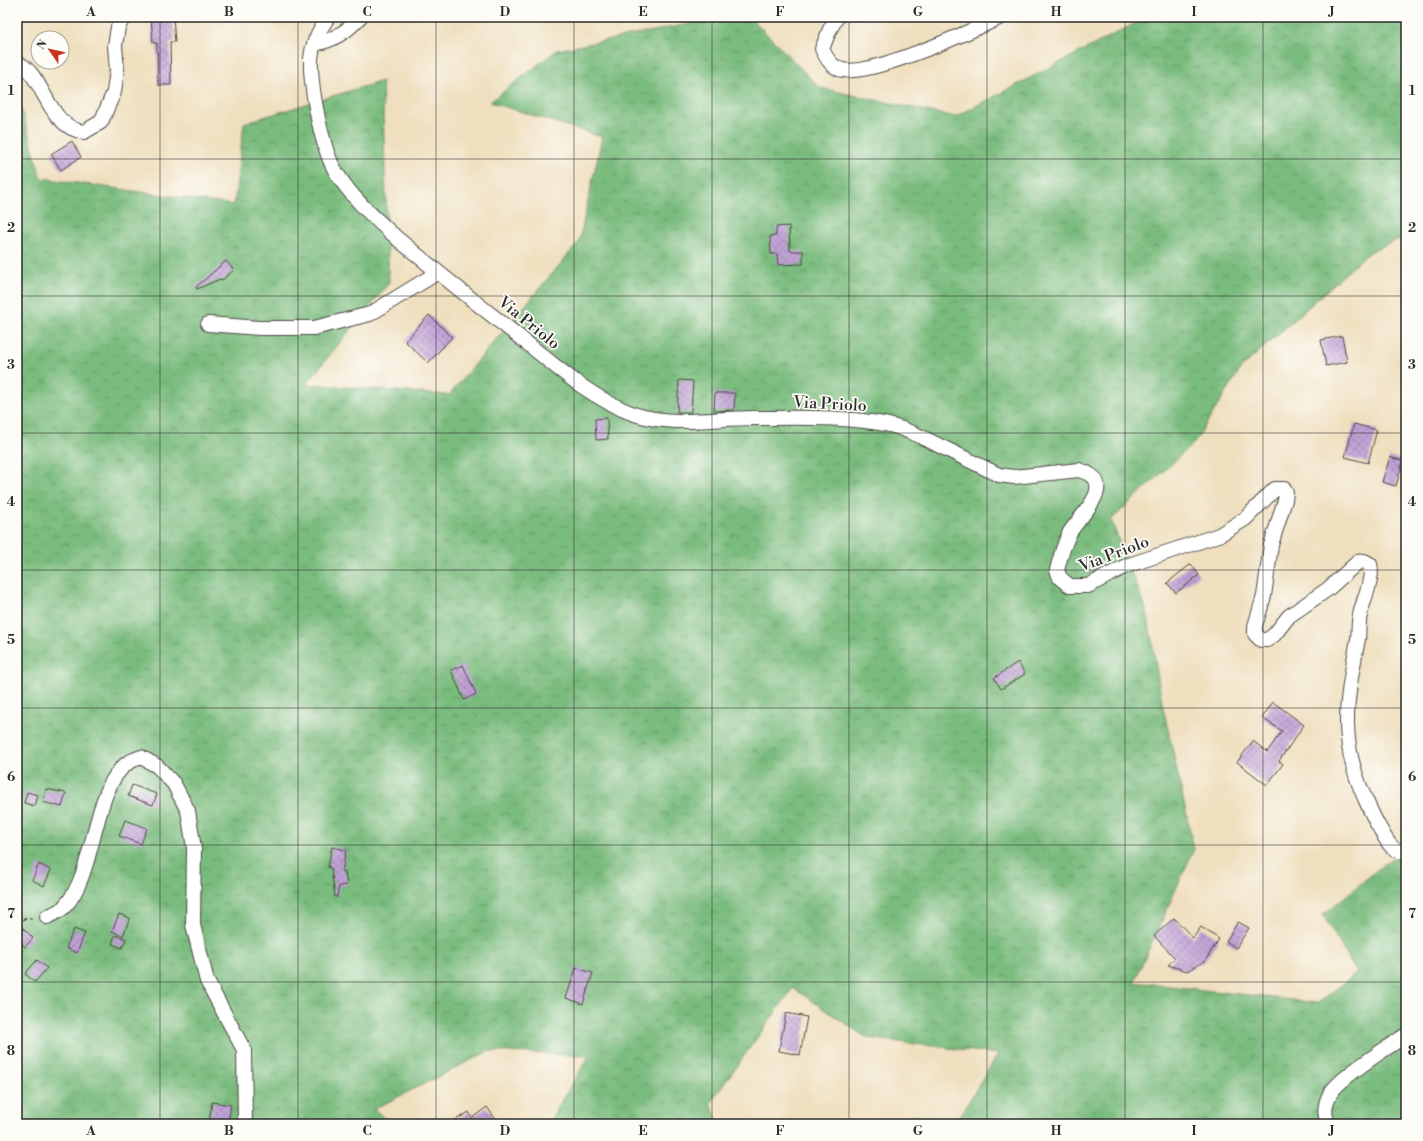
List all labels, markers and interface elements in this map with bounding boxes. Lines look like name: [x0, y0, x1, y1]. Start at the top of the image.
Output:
text: A: [85, 4, 96, 20]
text: B: [224, 4, 234, 20]
text: C: [362, 4, 372, 20]
text: D: [500, 4, 510, 20]
text: E: [638, 4, 648, 20]
text: F: [775, 4, 785, 20]
text: G: [913, 4, 924, 20]
text: H: [1051, 4, 1062, 20]
text: I: [1191, 4, 1197, 20]
text: J: [1327, 4, 1335, 20]
north arrow: [30, 30, 70, 70]
text: N: [34, 37, 51, 52]
text: 1: [8, 83, 15, 99]
text: 1: [1409, 83, 1416, 99]
text: 2: [7, 220, 15, 236]
text: 2: [1408, 220, 1416, 236]
street label: Via Priolo: [493, 292, 564, 354]
text: 3: [7, 357, 15, 373]
text: 3: [1408, 357, 1416, 373]
street label: Via Priolo: [792, 392, 867, 416]
text: 4: [7, 494, 16, 510]
text: 4: [1408, 494, 1417, 510]
street label: Via Priolo: [1075, 532, 1152, 577]
text: 5: [7, 632, 15, 648]
text: 5: [1408, 632, 1416, 648]
text: 6: [7, 769, 15, 785]
text: 6: [1408, 769, 1416, 785]
text: 7: [7, 906, 15, 922]
text: 7: [1408, 906, 1416, 922]
text: 8: [7, 1043, 15, 1059]
text: 8: [1408, 1043, 1416, 1059]
text: A: [85, 1123, 96, 1139]
text: B: [224, 1123, 234, 1139]
text: C: [362, 1123, 372, 1139]
text: D: [500, 1123, 510, 1139]
text: E: [638, 1123, 648, 1139]
text: F: [775, 1123, 785, 1139]
text: G: [913, 1123, 924, 1139]
text: H: [1051, 1123, 1062, 1139]
text: I: [1191, 1123, 1197, 1139]
text: J: [1327, 1123, 1335, 1139]

